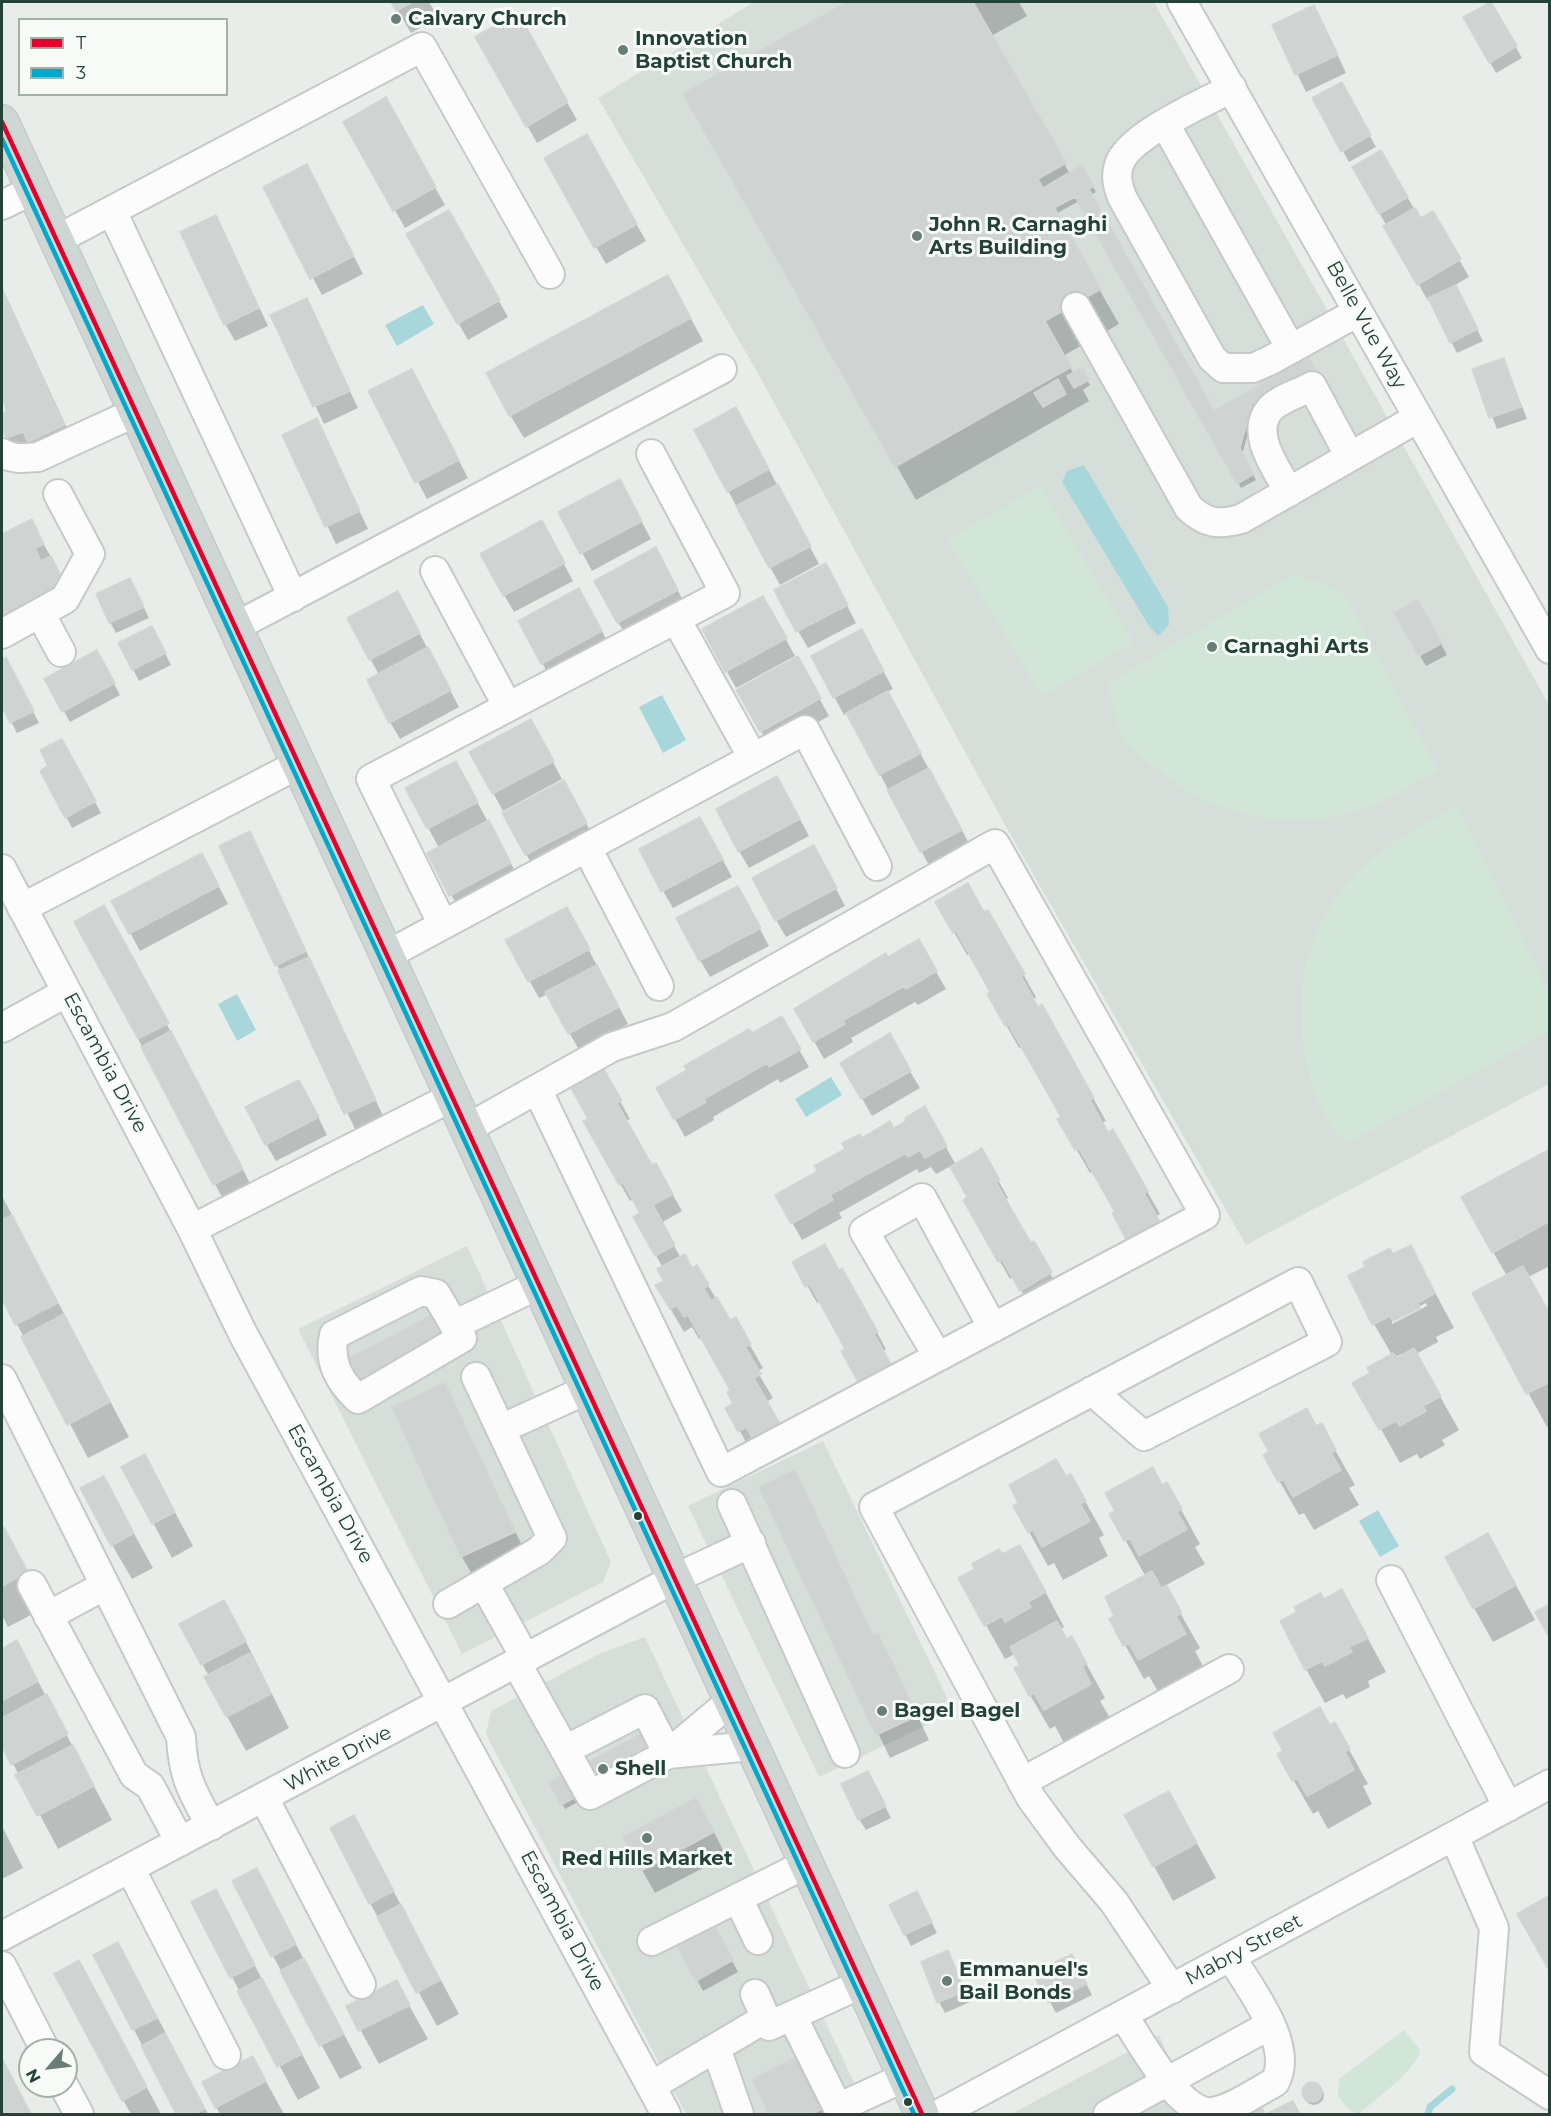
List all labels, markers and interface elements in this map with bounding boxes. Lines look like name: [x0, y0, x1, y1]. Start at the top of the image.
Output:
place label: Calvary Church: [408, 7, 567, 31]
marker: Calvary Church: [389, 12, 403, 26]
legend: [18, 18, 228, 96]
place label: Innovation Baptist Church: [635, 27, 792, 74]
text: T: [76, 32, 86, 54]
marker: Innovation Baptist Church: [616, 43, 630, 57]
text: 3: [76, 62, 86, 84]
place label: John R. Carnaghi Arts Building: [929, 213, 1107, 260]
marker: John R. Carnaghi Arts Building: [910, 229, 924, 243]
street label: Belle Vue Way: [1321, 257, 1411, 393]
place label: Carnaghi Arts: [1224, 635, 1369, 659]
marker: Carnaghi Arts: [1205, 640, 1219, 654]
street label: Escambia Drive: [58, 989, 152, 1137]
street label: Escambia Drive: [282, 1420, 378, 1568]
unlabelled marker: [632, 1510, 644, 1522]
place label: Bagel Bagel: [894, 1699, 1020, 1723]
marker: Bagel Bagel: [875, 1704, 889, 1718]
street label: White Drive: [280, 1721, 396, 1797]
place label: Shell: [615, 1757, 666, 1781]
marker: Shell: [596, 1762, 610, 1776]
marker: Red Hills Market: [640, 1831, 654, 1845]
street label: Escambia Drive: [515, 1847, 609, 1995]
place label: Red Hills Market: [561, 1847, 733, 1871]
street label: Mabry Street: [1181, 1909, 1307, 1991]
place label: Emmanuel's Bail Bonds: [959, 1958, 1088, 2005]
marker: Emmanuel's Bail Bonds: [940, 1974, 954, 1988]
north arrow: [18, 2038, 78, 2098]
text: N: [22, 2066, 45, 2086]
unlabelled marker: [902, 2096, 914, 2108]

